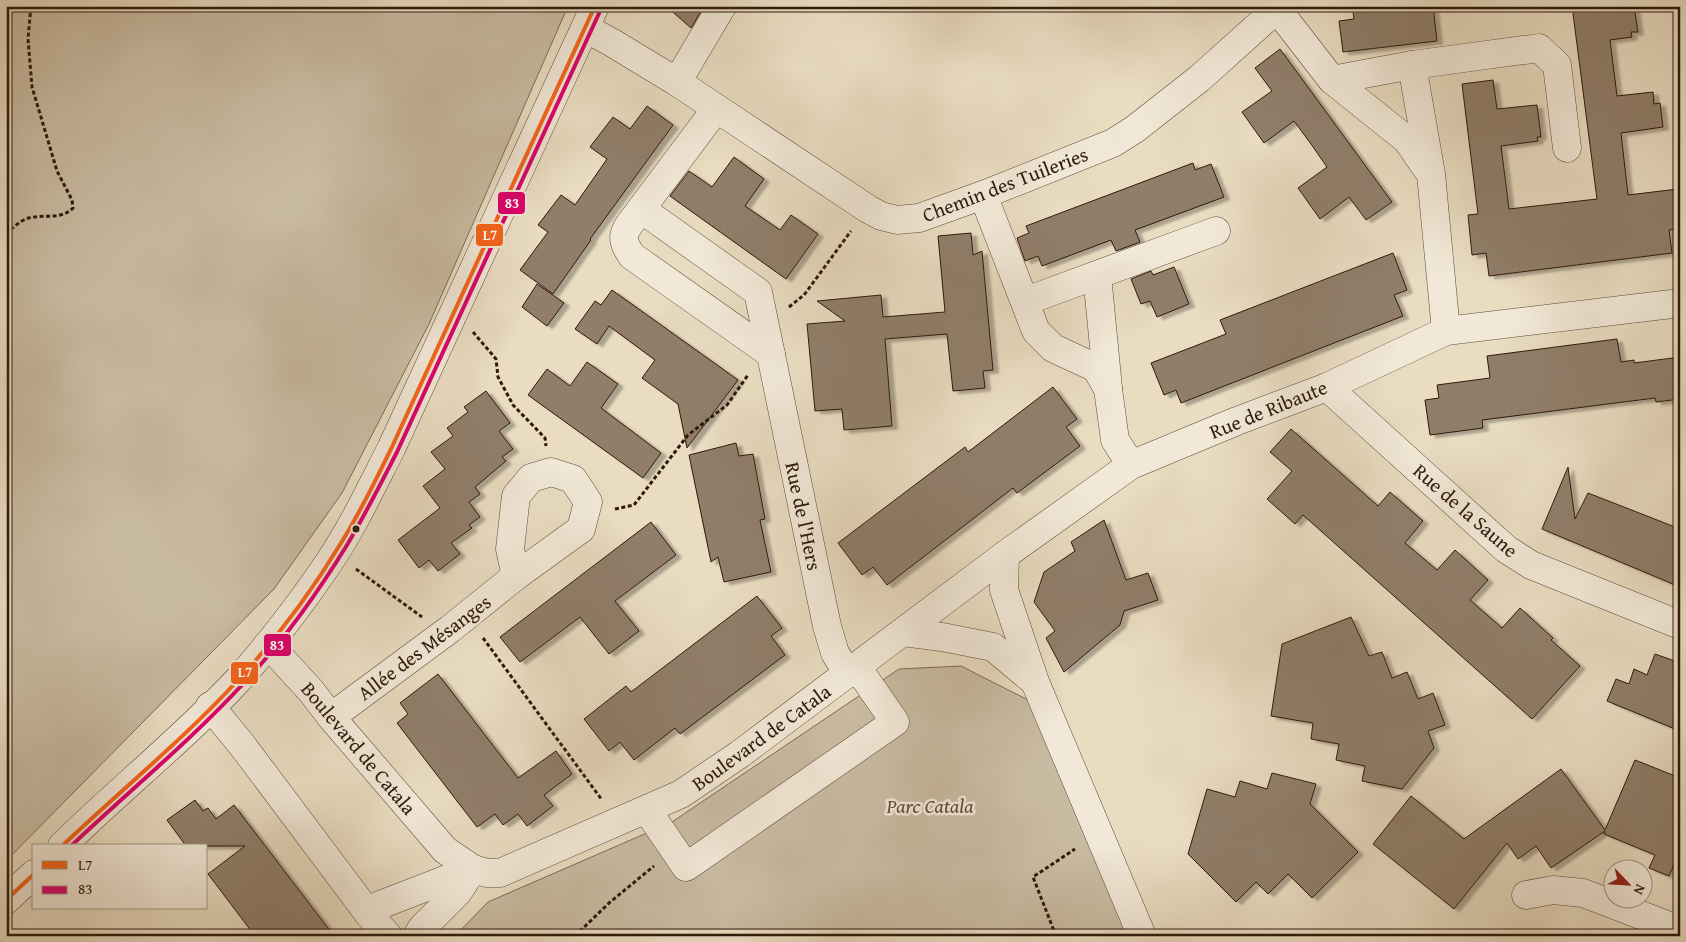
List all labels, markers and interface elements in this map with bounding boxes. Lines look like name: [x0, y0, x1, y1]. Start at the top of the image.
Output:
street label: Chemin des Tuileries: [918, 139, 1092, 229]
line badge: 83: [497, 191, 526, 215]
text: 83: [505, 193, 519, 213]
line badge: L7: [475, 223, 504, 247]
text: L7: [483, 225, 497, 245]
street label: Rue de Ribaute: [1205, 372, 1331, 446]
street label: Rue de la Saune: [1407, 456, 1525, 564]
street label: Rue de l'Hers: [778, 459, 830, 573]
unlabelled marker: [351, 524, 361, 534]
street label: Allée des Mésanges: [351, 587, 497, 707]
line badge: 83: [263, 633, 292, 657]
text: 83: [270, 635, 284, 655]
line badge: L7: [230, 661, 259, 685]
text: L7: [238, 662, 252, 682]
street label: Boulevard de Catala: [295, 675, 424, 821]
street label: Boulevard de Catala: [685, 676, 837, 797]
park label: Parc Catala: [886, 791, 974, 820]
legend: [32, 844, 208, 910]
text: L7: [78, 854, 93, 875]
north arrow: [1604, 860, 1654, 910]
text: 83: [78, 878, 92, 899]
text: N: [1628, 881, 1651, 899]

